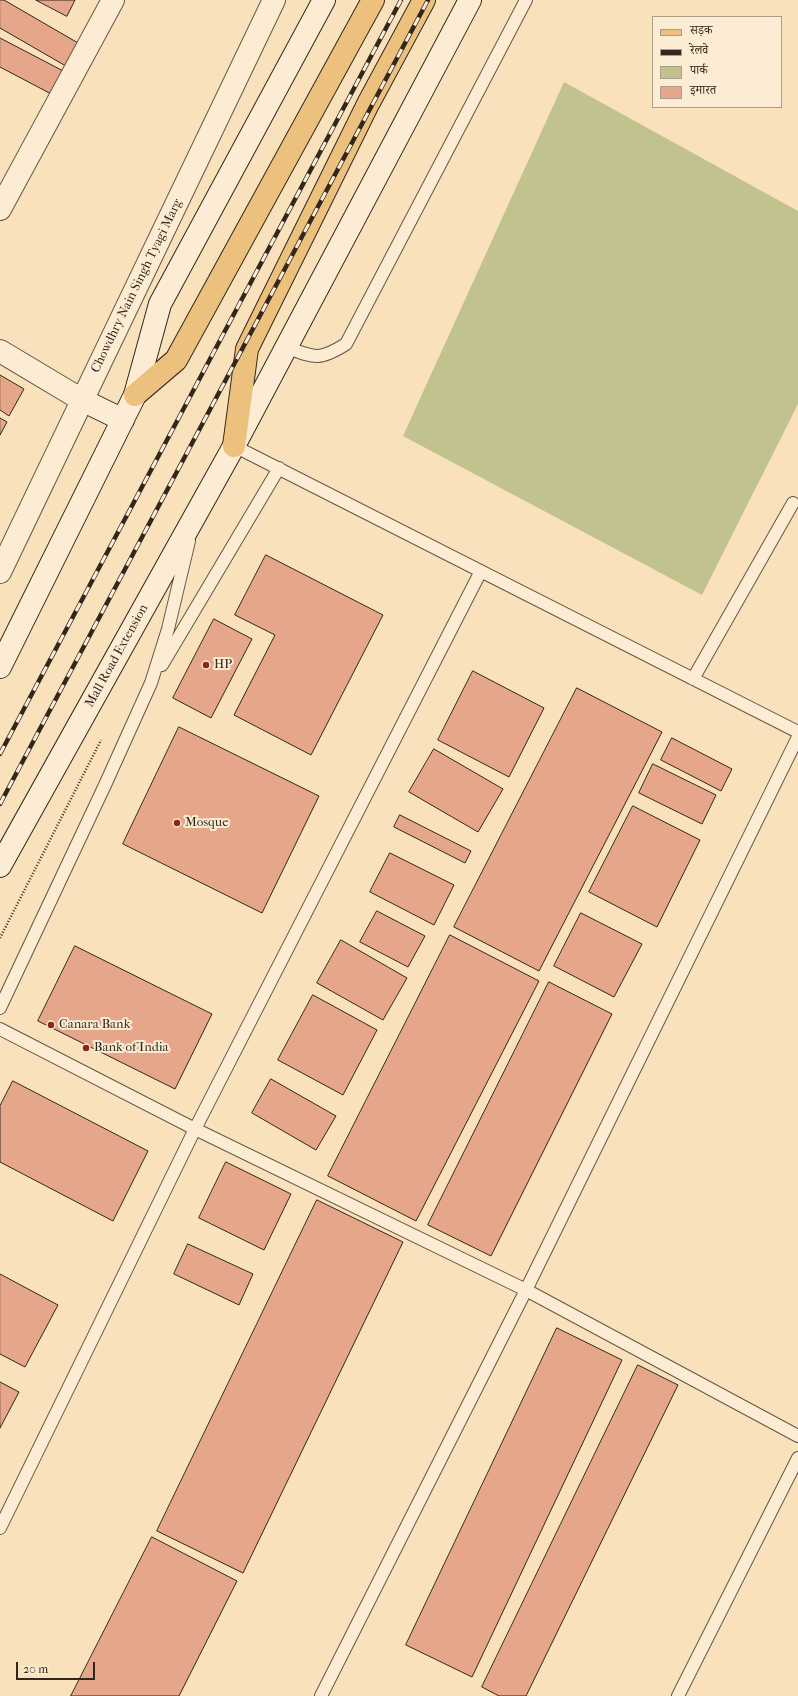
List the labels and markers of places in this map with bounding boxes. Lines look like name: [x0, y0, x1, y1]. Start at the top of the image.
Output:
place label: HP: [214, 657, 232, 673]
marker: HP: [201, 660, 211, 670]
place label: Mosque: [185, 815, 229, 831]
marker: Mosque: [172, 818, 182, 828]
place label: Canara Bank: [59, 1017, 130, 1033]
marker: Canara Bank: [46, 1020, 56, 1030]
place label: Bank of India: [94, 1040, 169, 1056]
marker: Bank of India: [81, 1043, 91, 1053]

